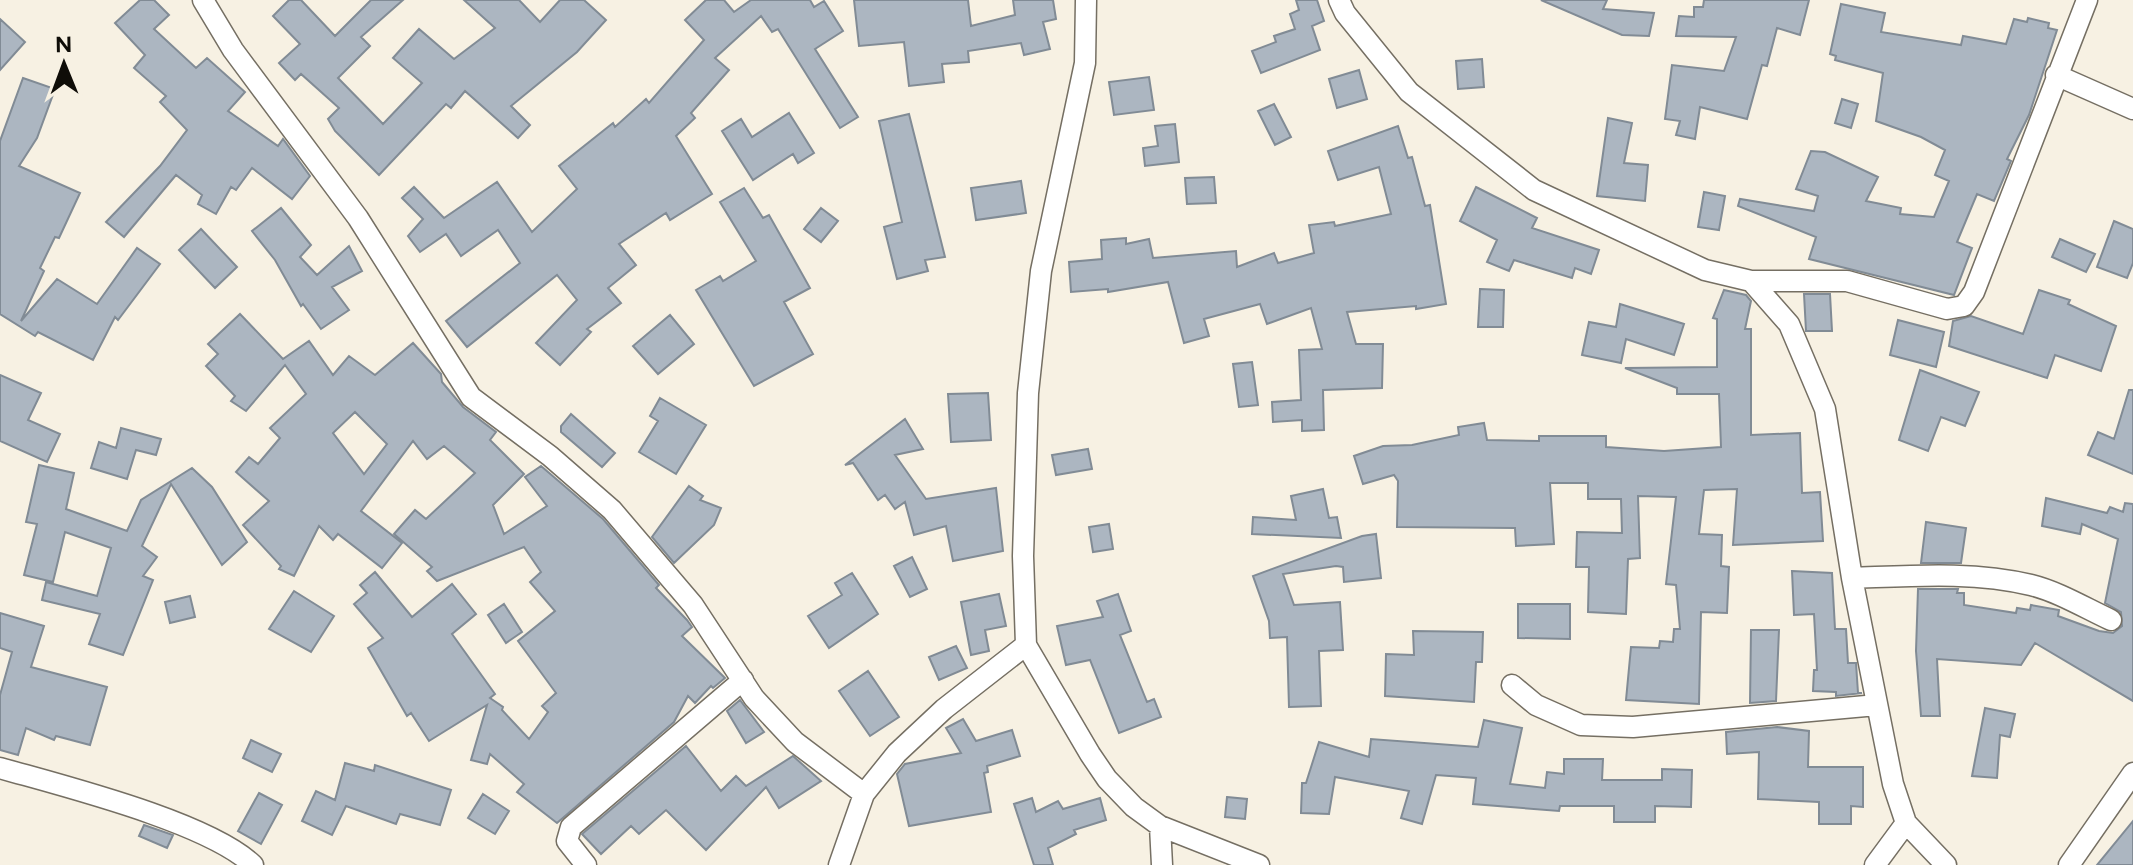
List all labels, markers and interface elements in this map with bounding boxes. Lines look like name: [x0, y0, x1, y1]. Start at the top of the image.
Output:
north arrow: [24, 24, 104, 104]
text: N: [55, 31, 72, 58]

